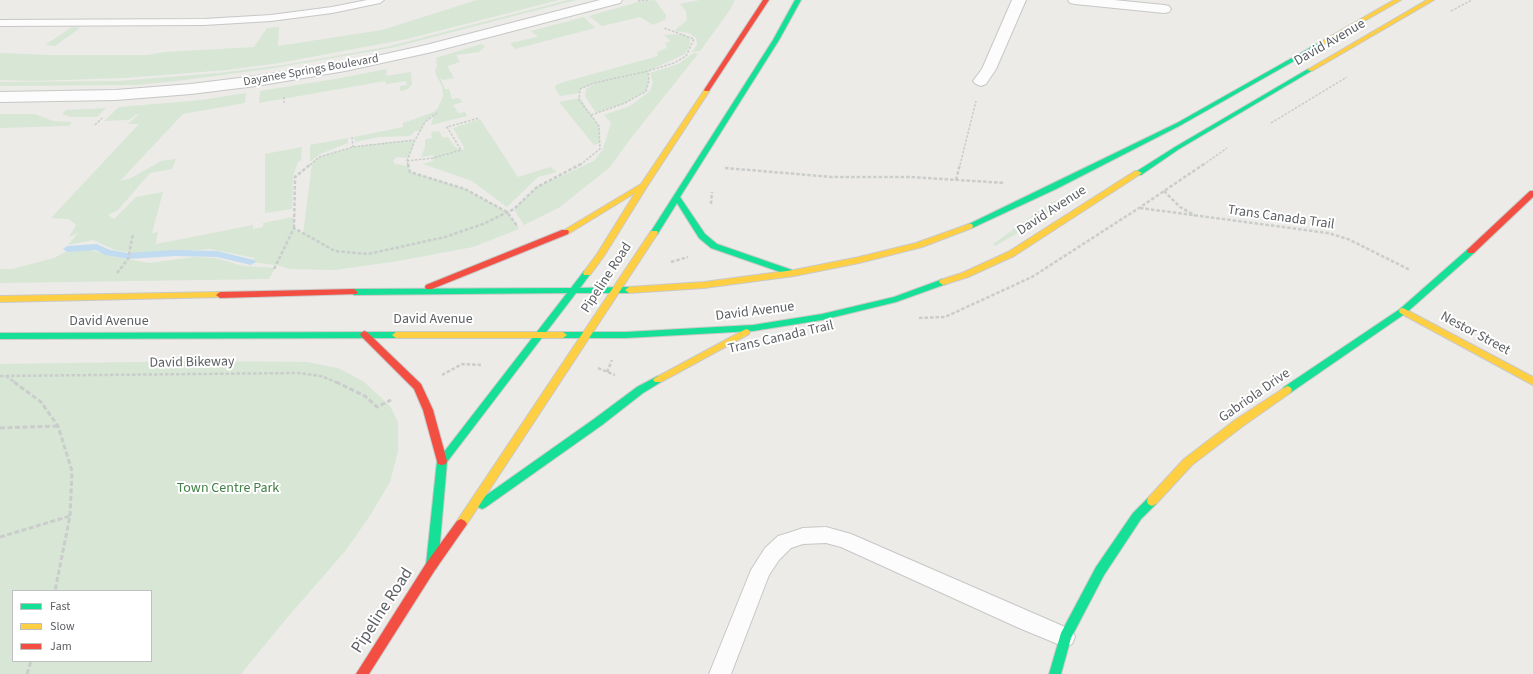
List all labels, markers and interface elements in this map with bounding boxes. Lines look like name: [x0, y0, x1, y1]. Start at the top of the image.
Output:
street label: David Avenue: [1291, 16, 1369, 70]
street label: Dayanee Springs Boulevard: [242, 52, 380, 90]
street label: David Avenue: [1014, 182, 1090, 240]
street label: Trans Canada Trail: [1227, 202, 1335, 234]
street label: Pipeline Road: [578, 240, 636, 316]
street label: David Avenue: [715, 299, 795, 325]
street label: Nestor Street: [1437, 309, 1513, 359]
street label: David Avenue: [393, 312, 473, 328]
street label: David Avenue: [69, 314, 149, 330]
street label: Trans Canada Trail: [727, 318, 835, 358]
street label: David Bikeway: [149, 354, 235, 372]
street label: Gabriola Drive: [1216, 365, 1294, 427]
park label: Town Centre Park: [177, 481, 279, 497]
street label: Pipeline Road: [348, 564, 418, 658]
legend: [12, 590, 152, 662]
text: Fast: [50, 598, 70, 615]
text: Slow: [50, 618, 75, 635]
text: Jam: [50, 638, 72, 655]

